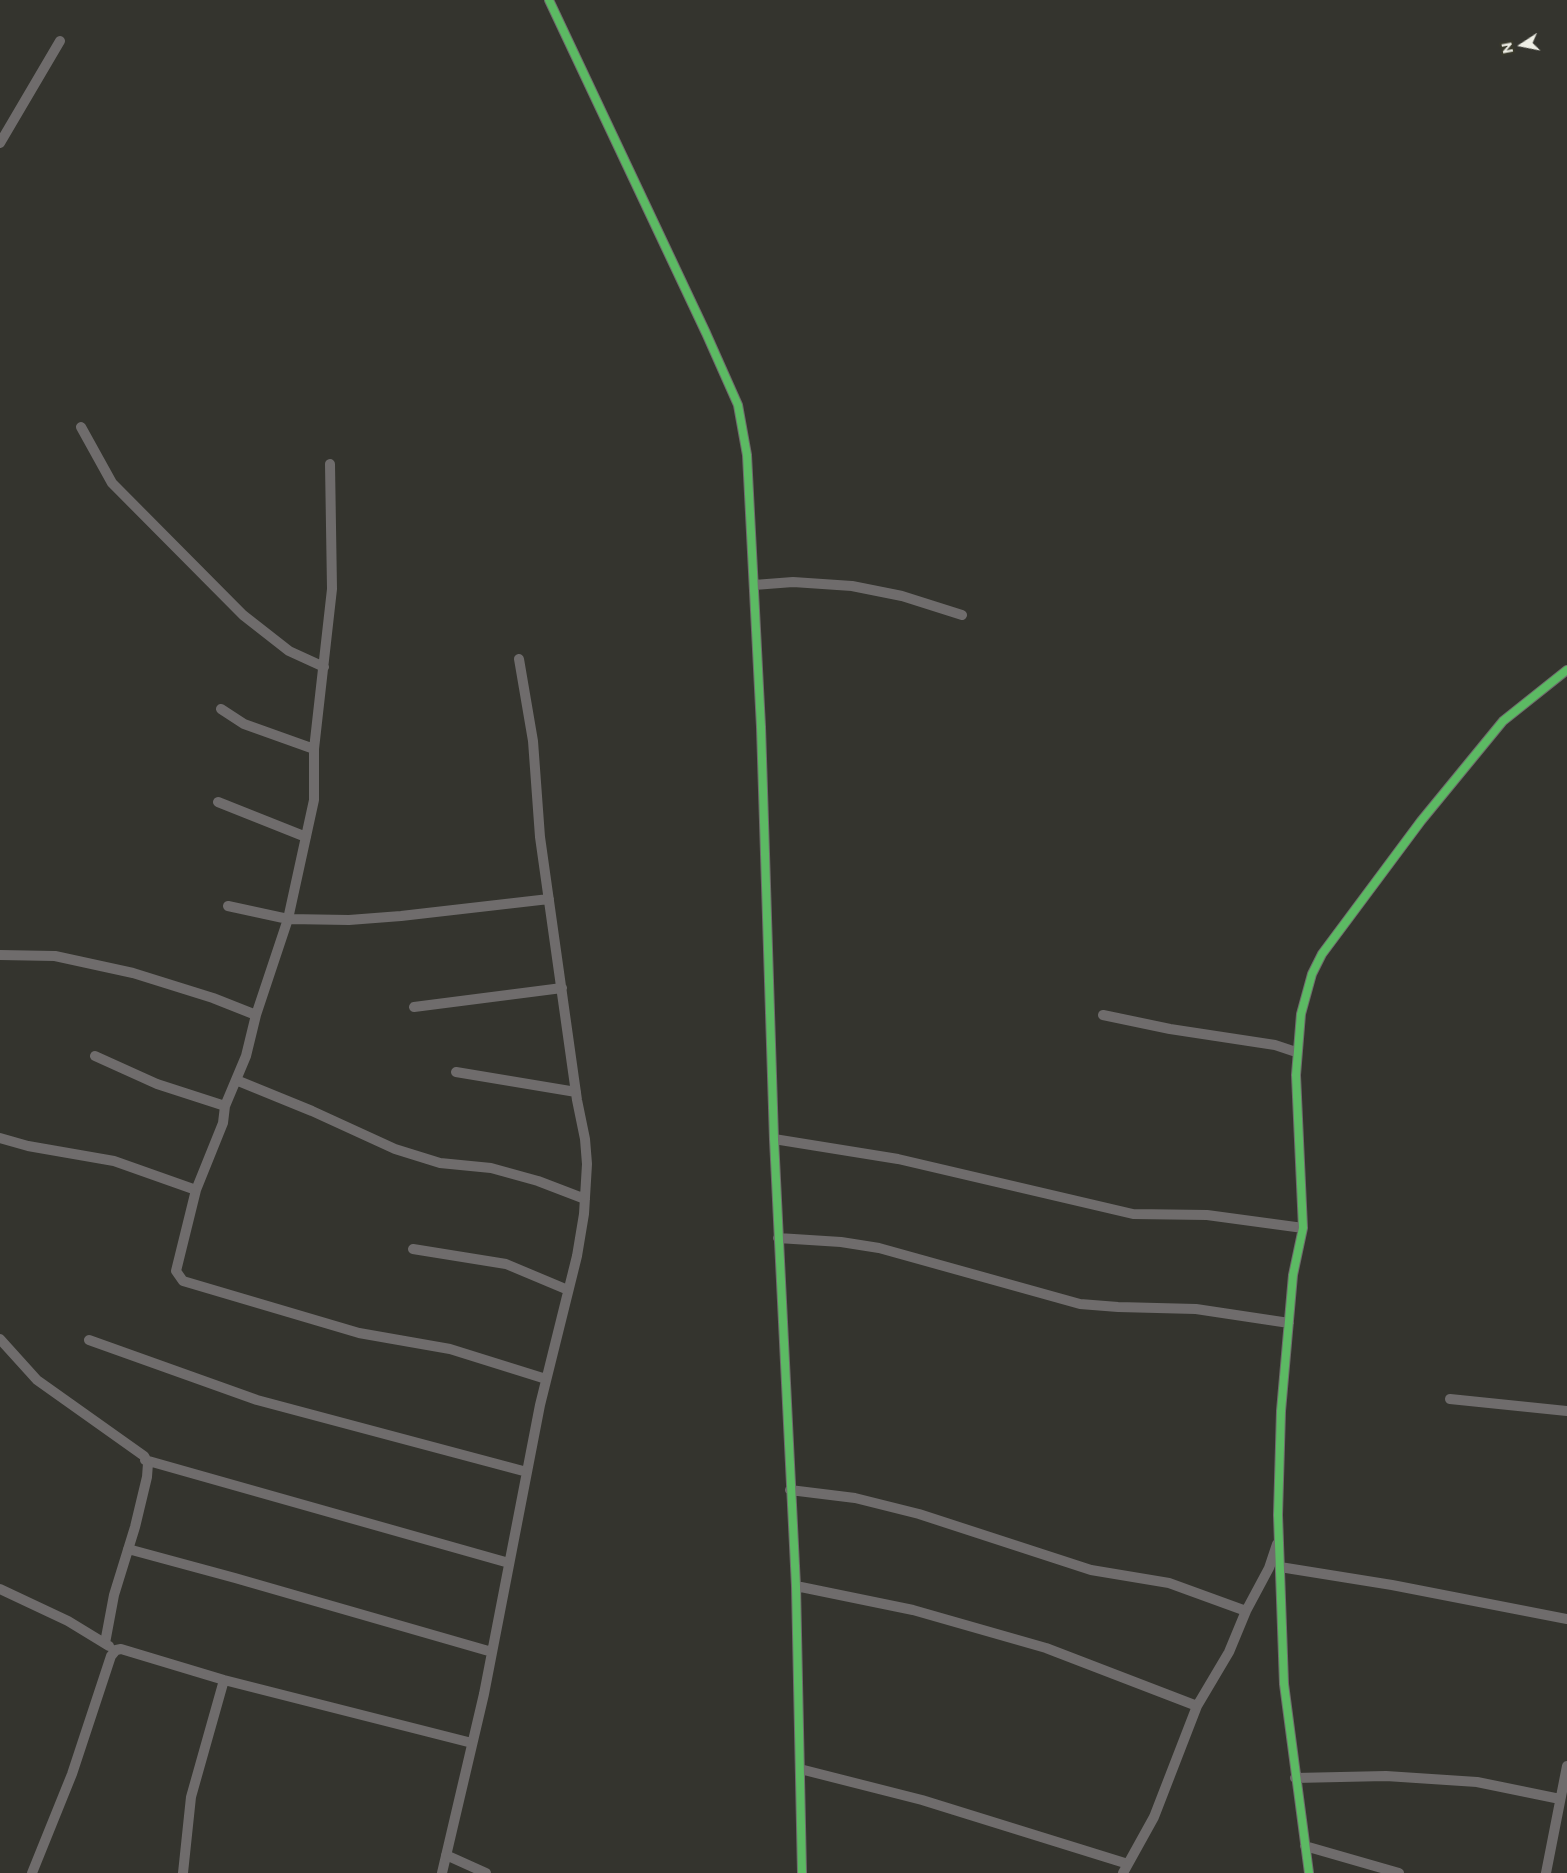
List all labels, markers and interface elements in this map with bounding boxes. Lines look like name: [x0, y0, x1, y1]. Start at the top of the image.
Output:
north arrow: [1497, 20, 1547, 70]
text: N: [1497, 41, 1517, 55]

